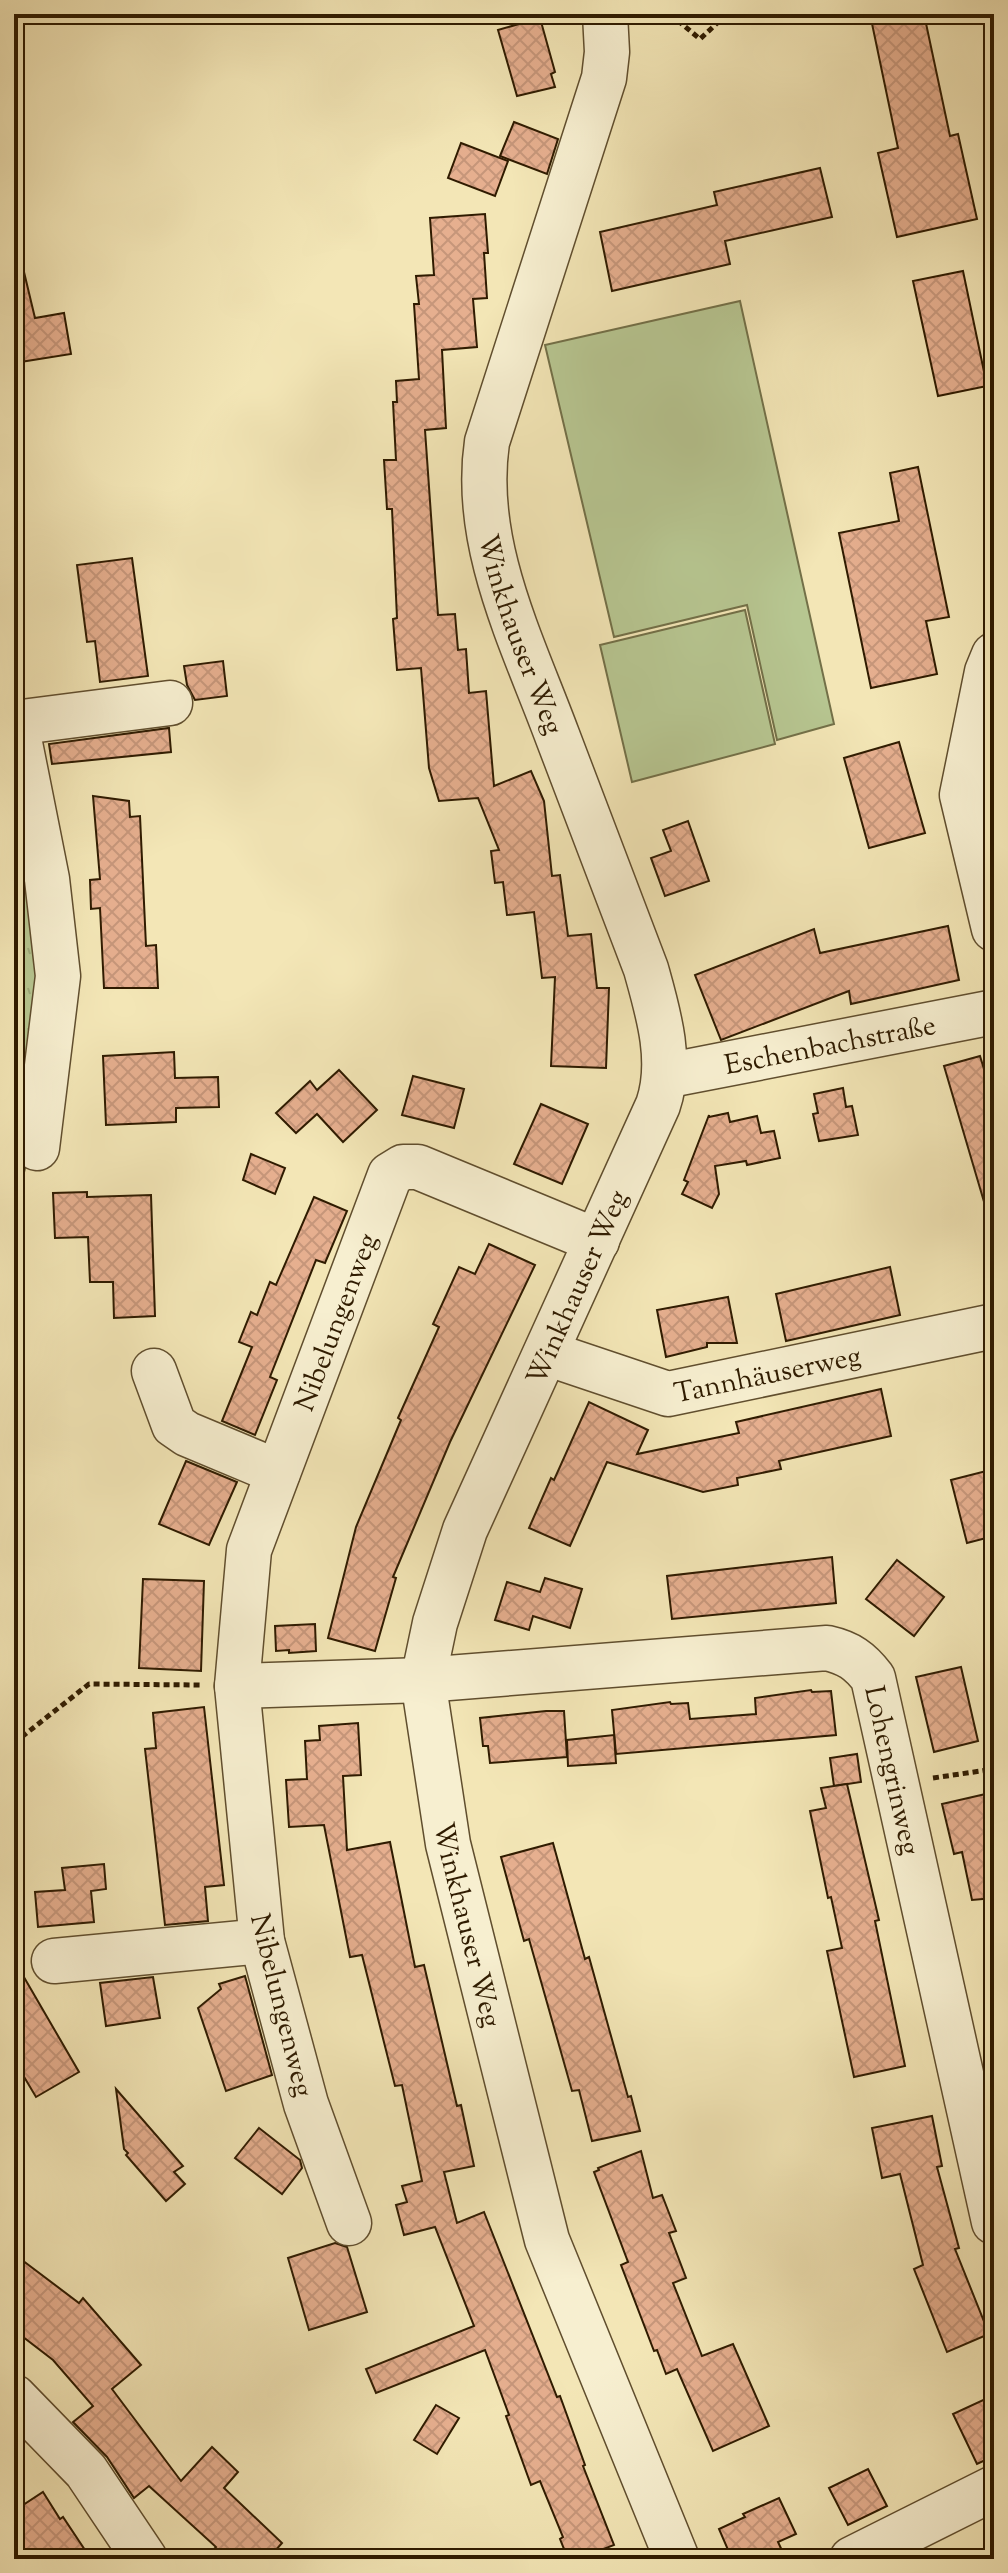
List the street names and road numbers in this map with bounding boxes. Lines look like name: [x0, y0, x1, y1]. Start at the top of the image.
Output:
street label: Winkhauser Weg: [466, 531, 572, 741]
street label: Eschenbachstraße: [721, 1007, 940, 1087]
street label: Winkhauser Weg: [518, 1184, 640, 1392]
street label: Nibelungenweg: [286, 1228, 389, 1417]
street label: Tannhäuserweg: [671, 1337, 865, 1415]
street label: Lohengrinweg: [852, 1682, 929, 1859]
street label: Winkhauser Weg: [422, 1820, 510, 2032]
street label: Nibelungenweg: [238, 1910, 322, 2101]

